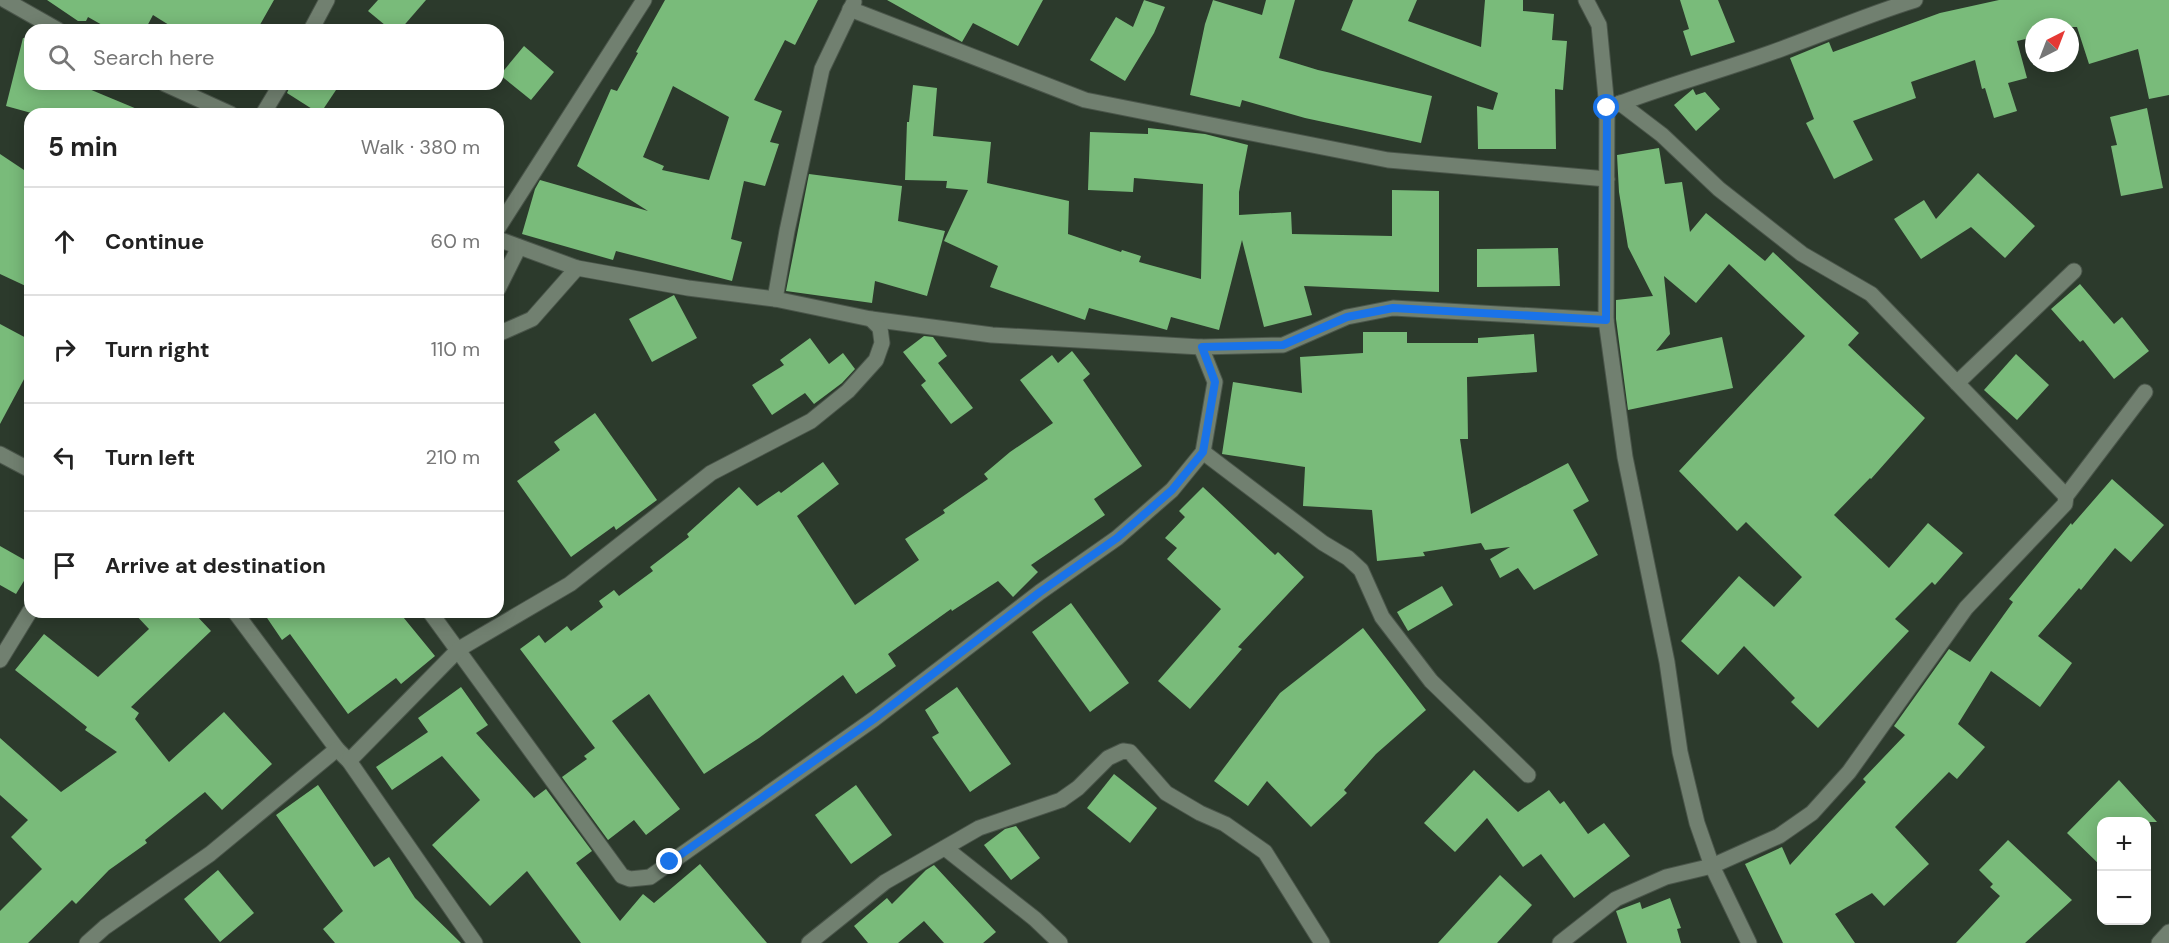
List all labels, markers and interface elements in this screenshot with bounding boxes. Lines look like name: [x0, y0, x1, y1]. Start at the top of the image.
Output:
north arrow: [2025, 18, 2079, 72]
search box: [24, 24, 504, 90]
icon: search: [45, 41, 78, 74]
text: Search here: [93, 43, 214, 72]
route start: [1593, 94, 1619, 120]
text: 5 min: [48, 130, 118, 164]
text: Walk · 380 m: [361, 134, 480, 160]
icon: ahead: [48, 225, 81, 258]
text: Continue: [105, 227, 204, 256]
text: 60 m: [431, 228, 480, 254]
icon: right: [48, 333, 81, 366]
text: Turn right: [105, 335, 210, 364]
text: 110 m: [431, 336, 480, 362]
icon: left: [48, 441, 81, 474]
text: Turn left: [105, 443, 195, 472]
text: 210 m: [425, 444, 480, 470]
icon: arrive: [48, 549, 81, 582]
text: Arrive at destination: [105, 551, 326, 580]
map controls: [2097, 817, 2151, 925]
button: +: [2097, 817, 2151, 871]
route end: [656, 848, 682, 874]
button: −: [2097, 871, 2151, 925]

